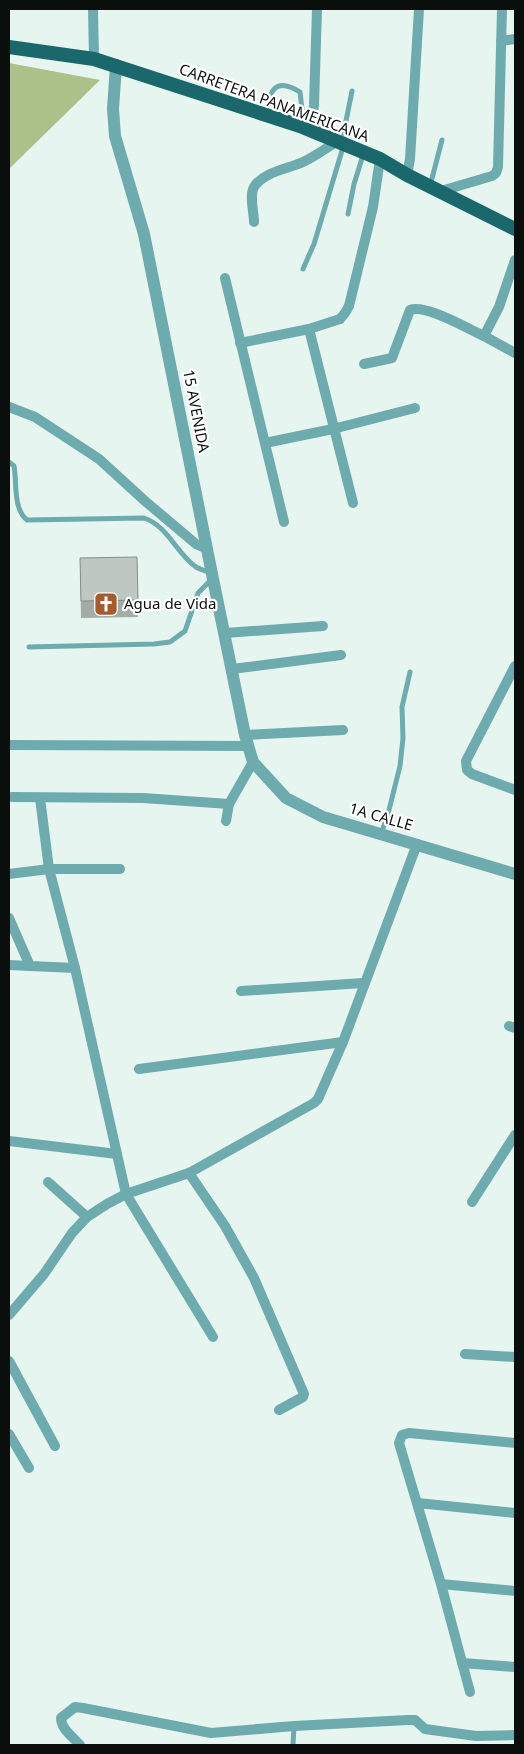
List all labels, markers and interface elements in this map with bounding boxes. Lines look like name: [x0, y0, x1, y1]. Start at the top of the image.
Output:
street label: CARRETERA PANAMERICANA: [177, 58, 373, 146]
street label: 15 AVENIDA: [179, 368, 215, 454]
church icon: Agua de Vida: [93, 591, 119, 617]
place label: Agua de Vida: [124, 593, 217, 613]
street label: 1A CALLE: [347, 797, 415, 835]

